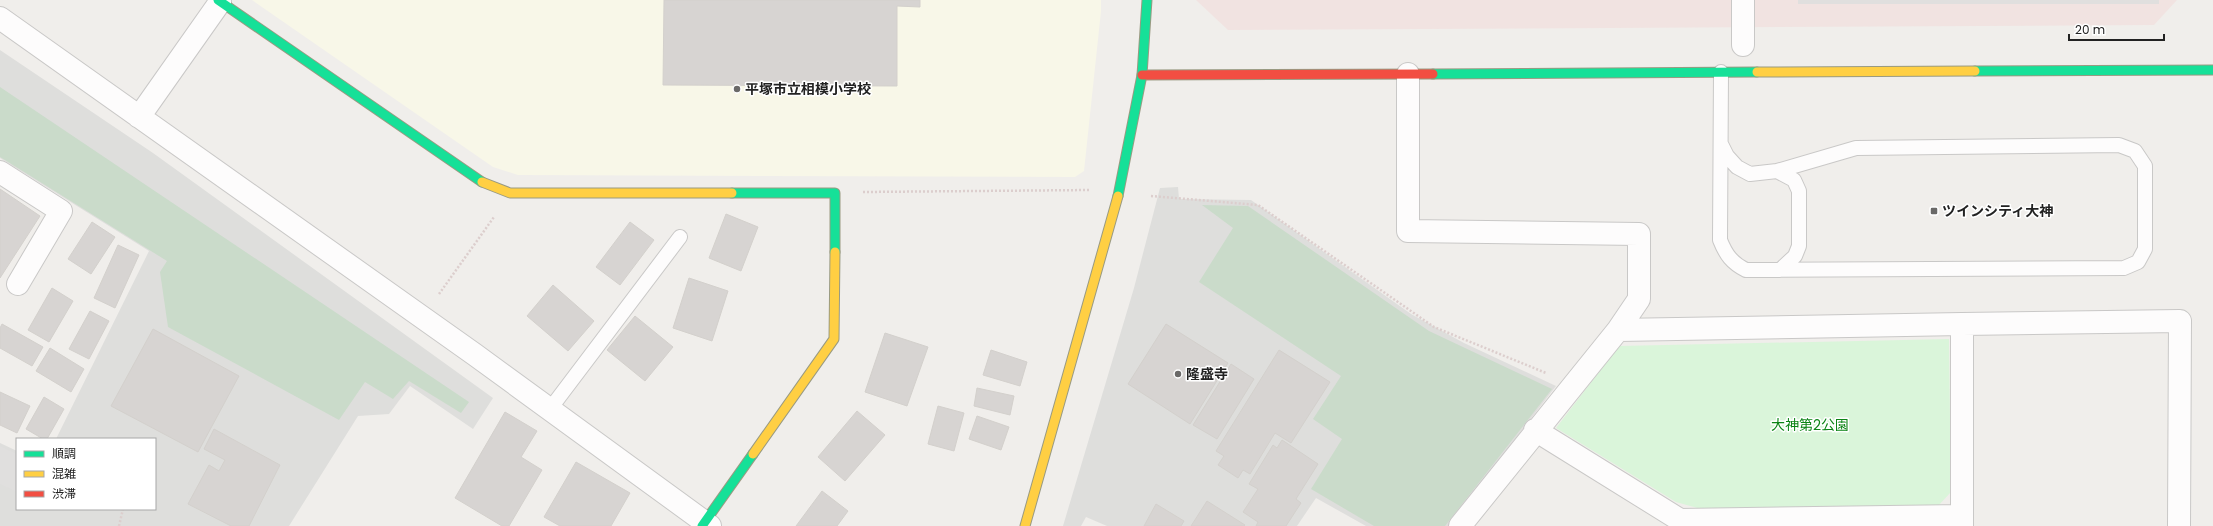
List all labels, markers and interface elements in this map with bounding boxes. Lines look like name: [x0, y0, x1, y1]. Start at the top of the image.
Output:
scale bar: [2069, 16, 2164, 42]
text: 20 m: [2075, 21, 2105, 38]
place label: 平塚市立相模小学校: [745, 79, 871, 99]
marker: 平塚市立相模小学校: [732, 84, 742, 94]
place label: ツインシティ大神: [1942, 201, 2053, 221]
marker: ツインシティ大神: [1929, 206, 1939, 216]
place label: 隆盛寺: [1186, 364, 1228, 384]
marker: 隆盛寺: [1173, 369, 1183, 379]
park label: 大神第2公園: [1771, 415, 1849, 435]
legend: [16, 438, 156, 510]
text: 順調: [52, 445, 76, 462]
text: 混雑: [52, 465, 76, 482]
text: 渋滞: [52, 485, 76, 502]

